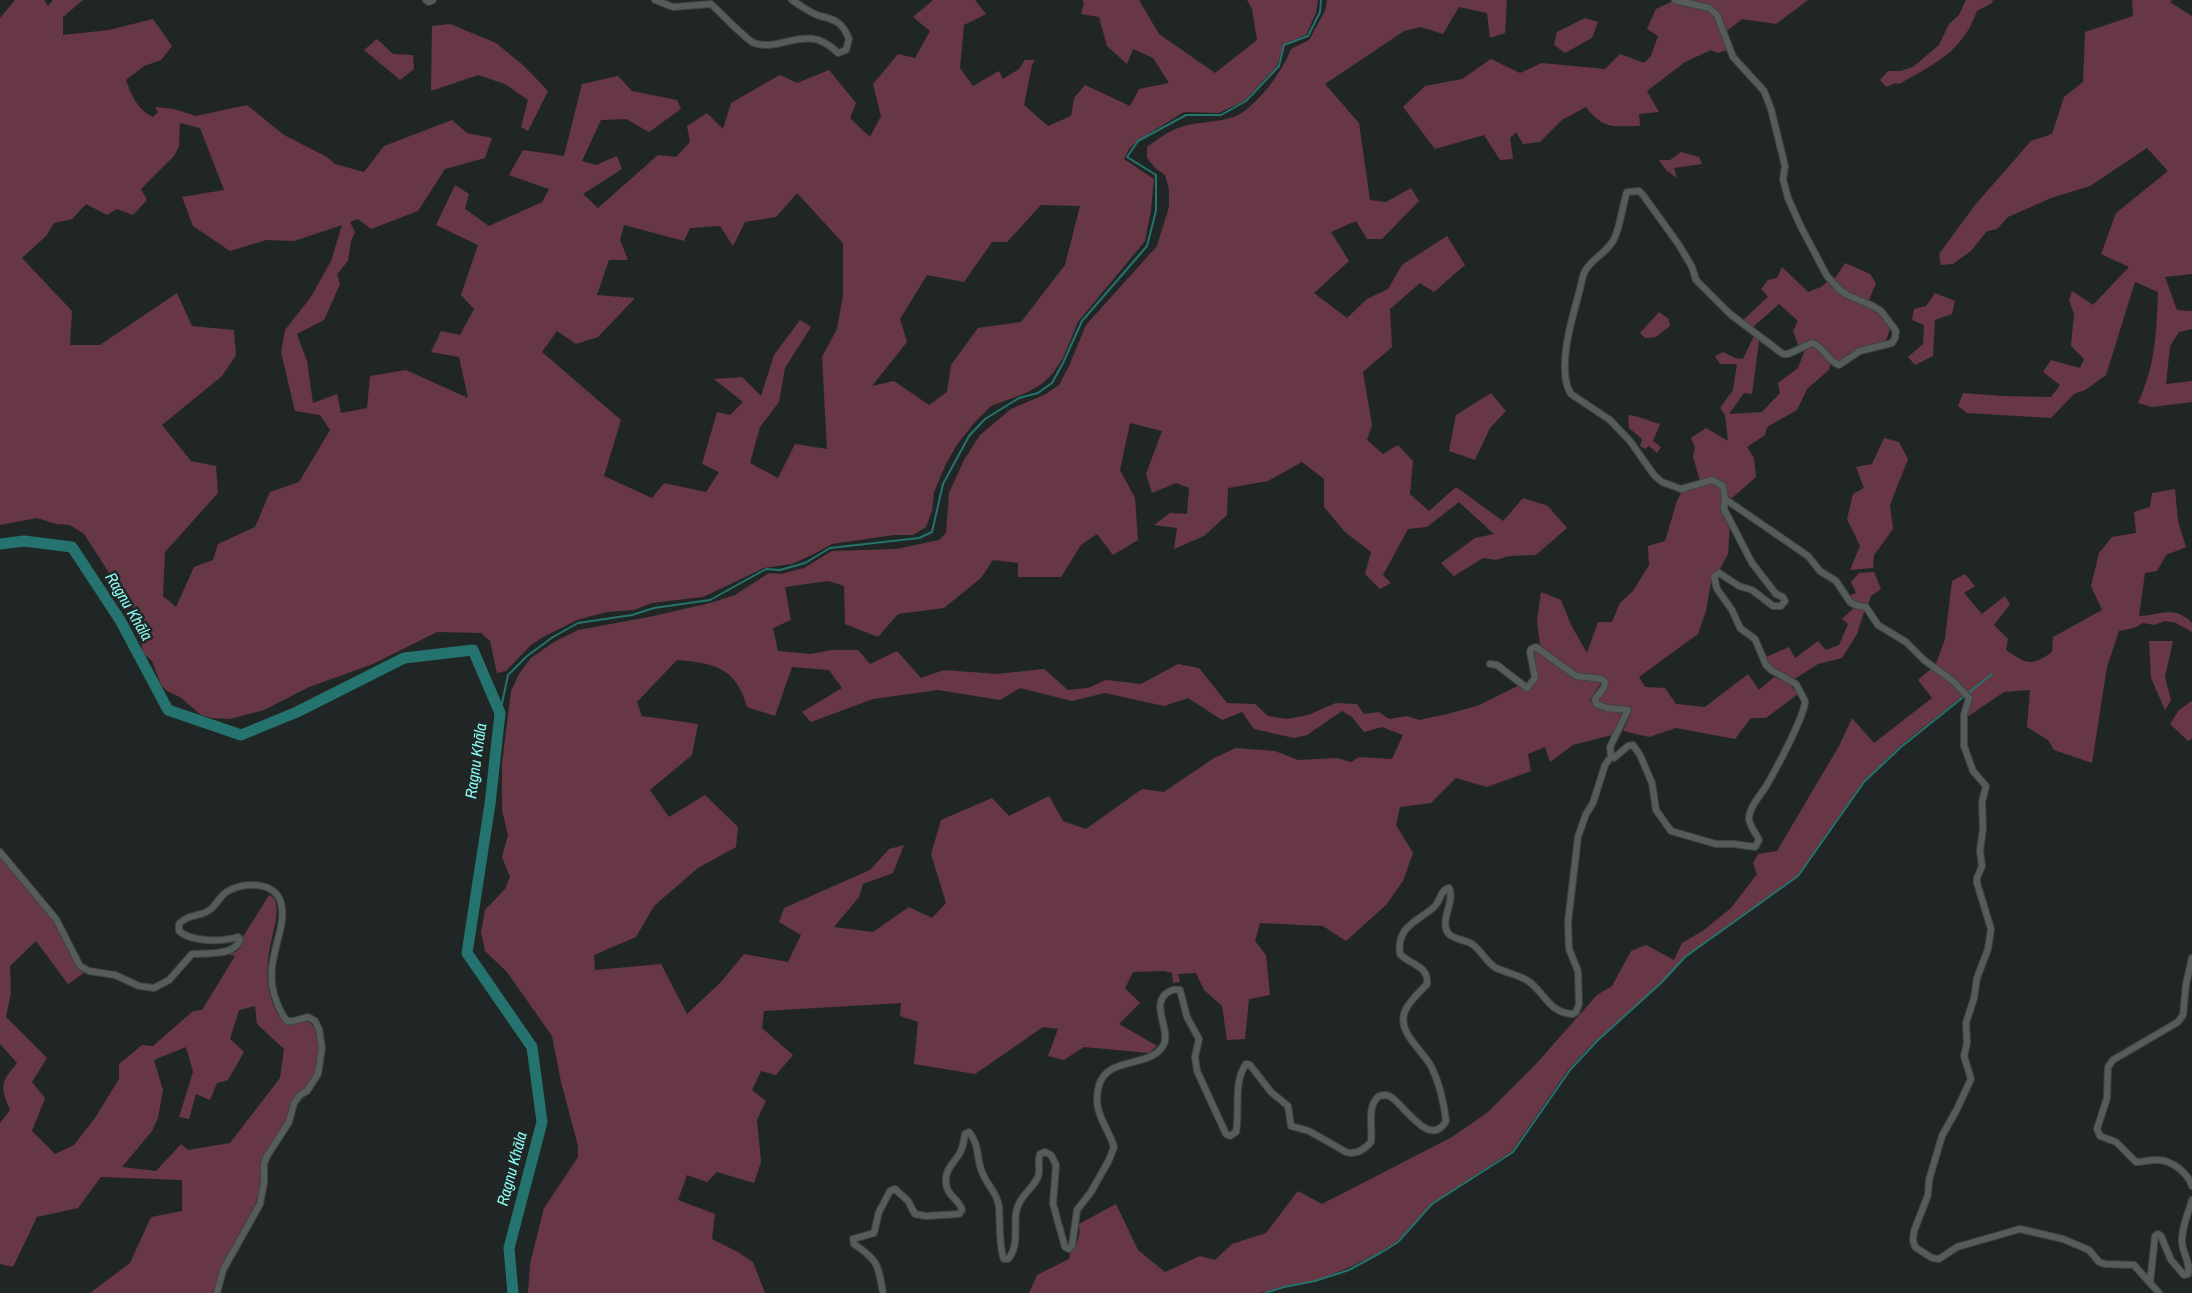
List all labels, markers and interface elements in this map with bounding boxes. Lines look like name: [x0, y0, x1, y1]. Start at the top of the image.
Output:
water label: Ragnu Khāla: [100, 570, 156, 644]
water label: Ragnu Khāla: [462, 722, 492, 800]
water label: Ragnu Khāla: [494, 1130, 532, 1208]

